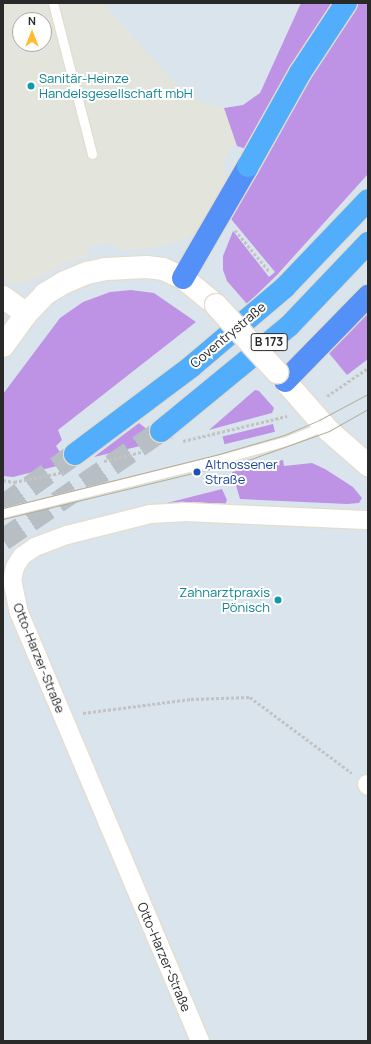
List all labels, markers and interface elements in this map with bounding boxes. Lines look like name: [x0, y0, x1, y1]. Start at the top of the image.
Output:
north arrow: [12, 12, 52, 52]
text: N: [28, 13, 36, 28]
place label: Sanitär-Heinze Handelsgesellschaft mbH: [39, 71, 193, 102]
marker: Sanitär-Heinze Handelsgesellschaft mbH: [26, 81, 36, 91]
street label: Coventrystraße: [187, 299, 269, 371]
road number: B 173: [250, 332, 288, 352]
place label: Altnossener Straße: [205, 457, 278, 488]
marker: Altnossener Straße: [192, 467, 202, 477]
place label: Zahnarztpraxis Pönisch: [179, 585, 270, 616]
marker: Zahnarztpraxis Pönisch: [273, 595, 283, 605]
street label: Otto-Harzer-Straße: [10, 601, 68, 715]
street label: Otto-Harzer-Straße: [134, 900, 194, 1014]

